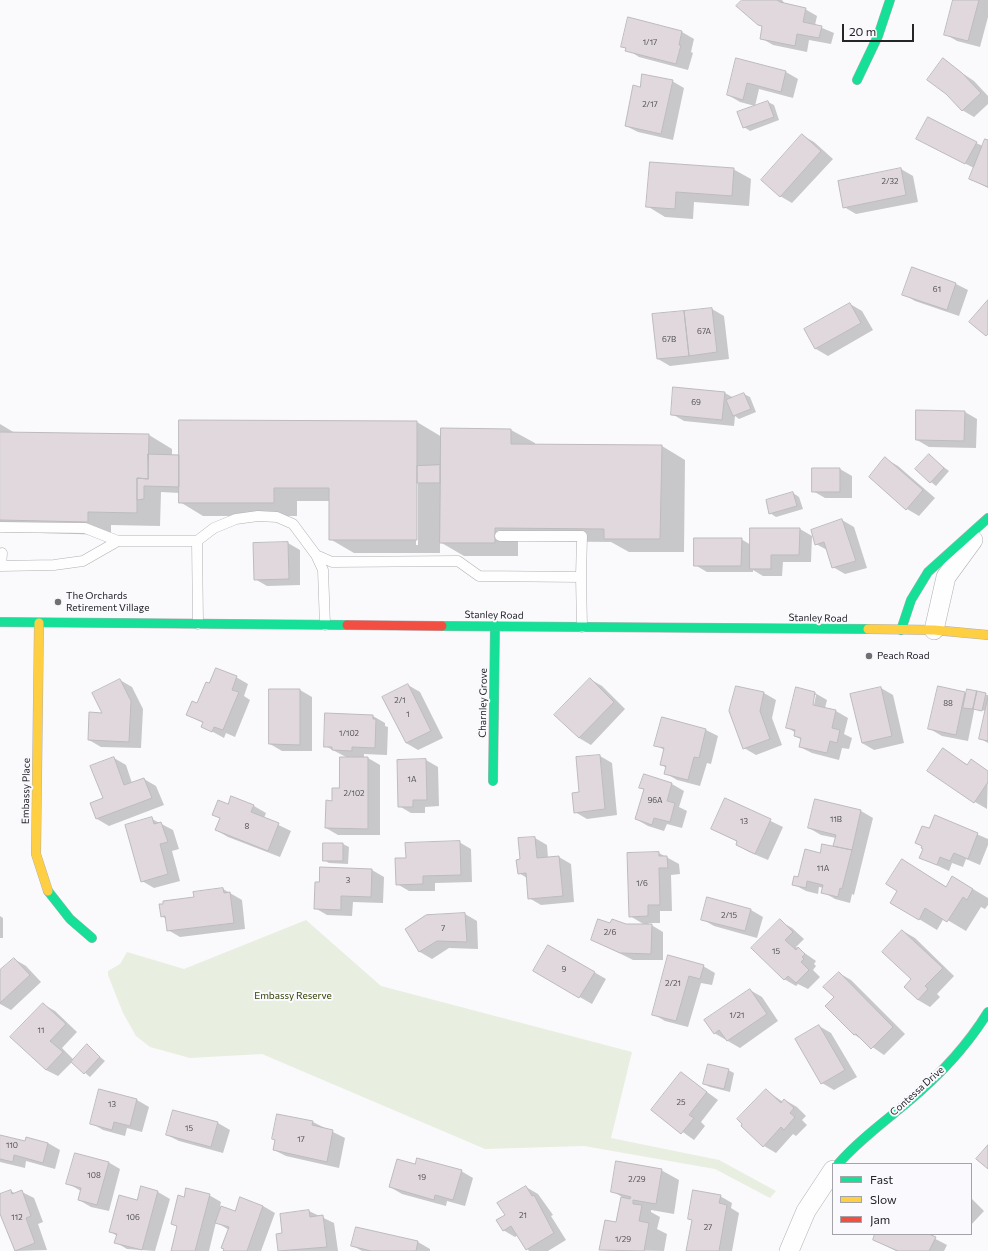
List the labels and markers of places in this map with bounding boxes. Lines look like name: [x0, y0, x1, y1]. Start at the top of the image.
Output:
place label: The Orchards Retirement Village: [66, 590, 149, 614]
marker: The Orchards Retirement Village: [53, 597, 63, 607]
place label: Peach Road: [877, 650, 930, 662]
marker: Peach Road: [864, 651, 874, 661]

